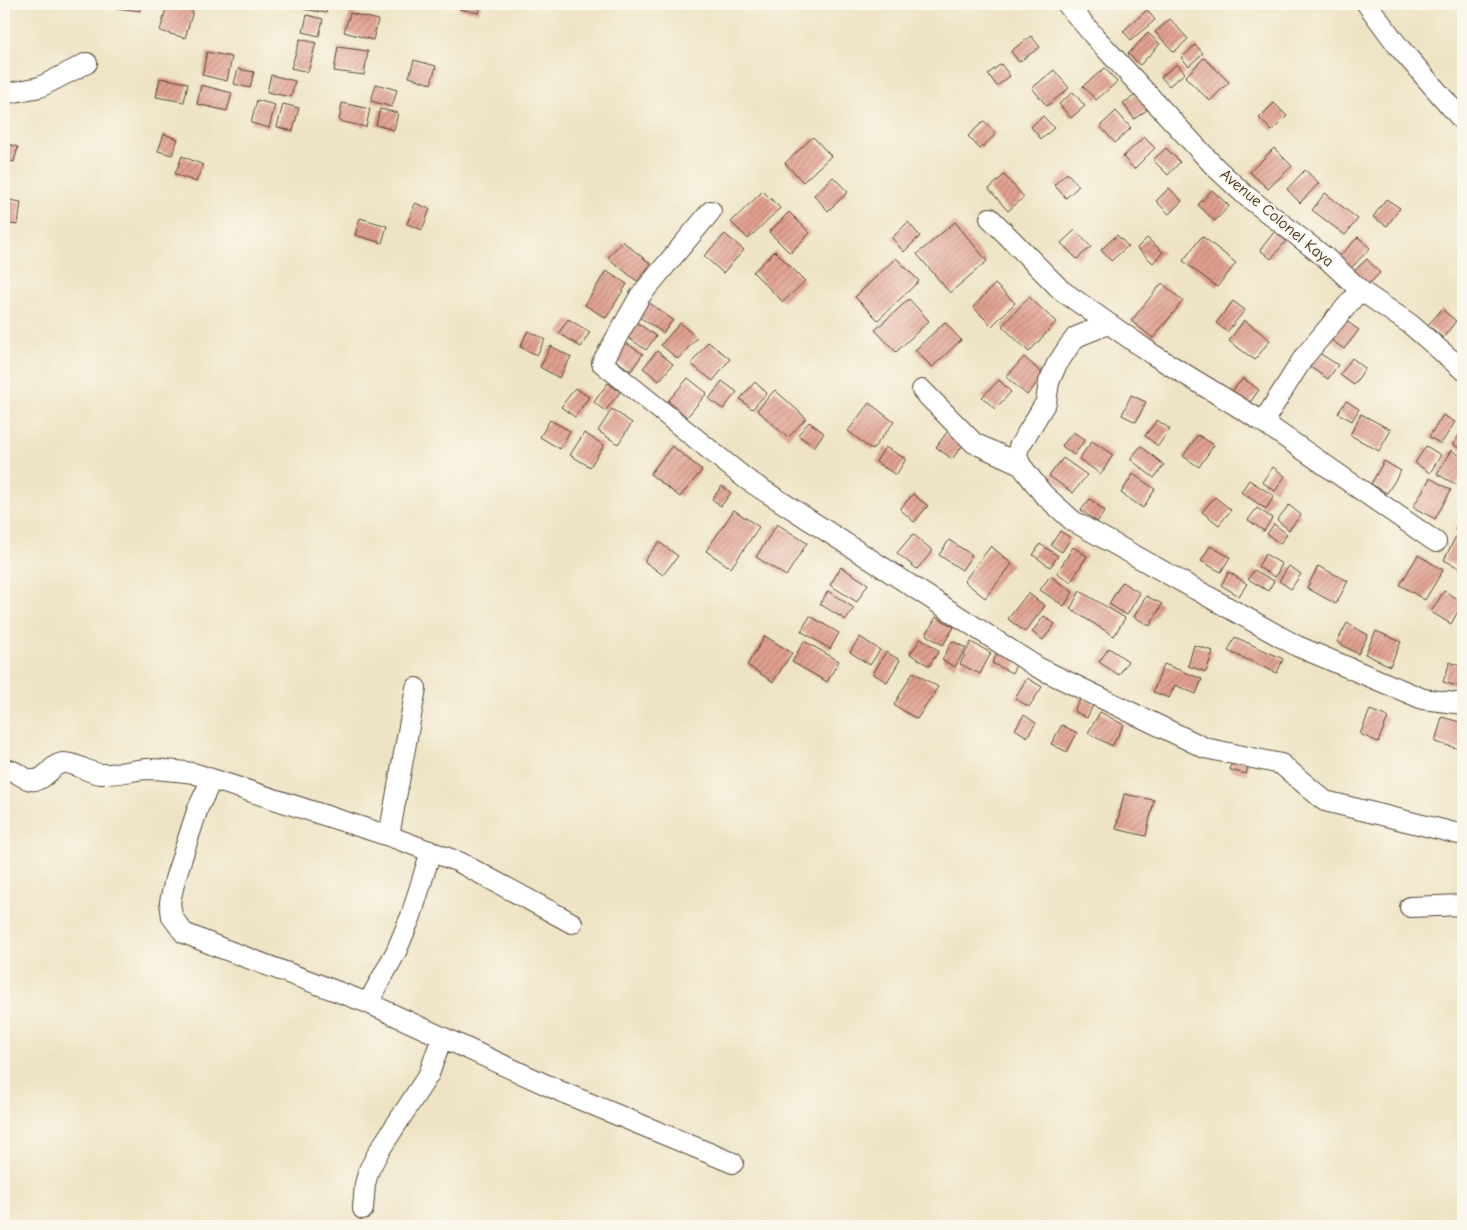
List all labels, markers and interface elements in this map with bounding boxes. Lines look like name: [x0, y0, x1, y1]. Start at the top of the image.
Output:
street label: Avenue Colonel Kaya: [1217, 165, 1337, 271]

